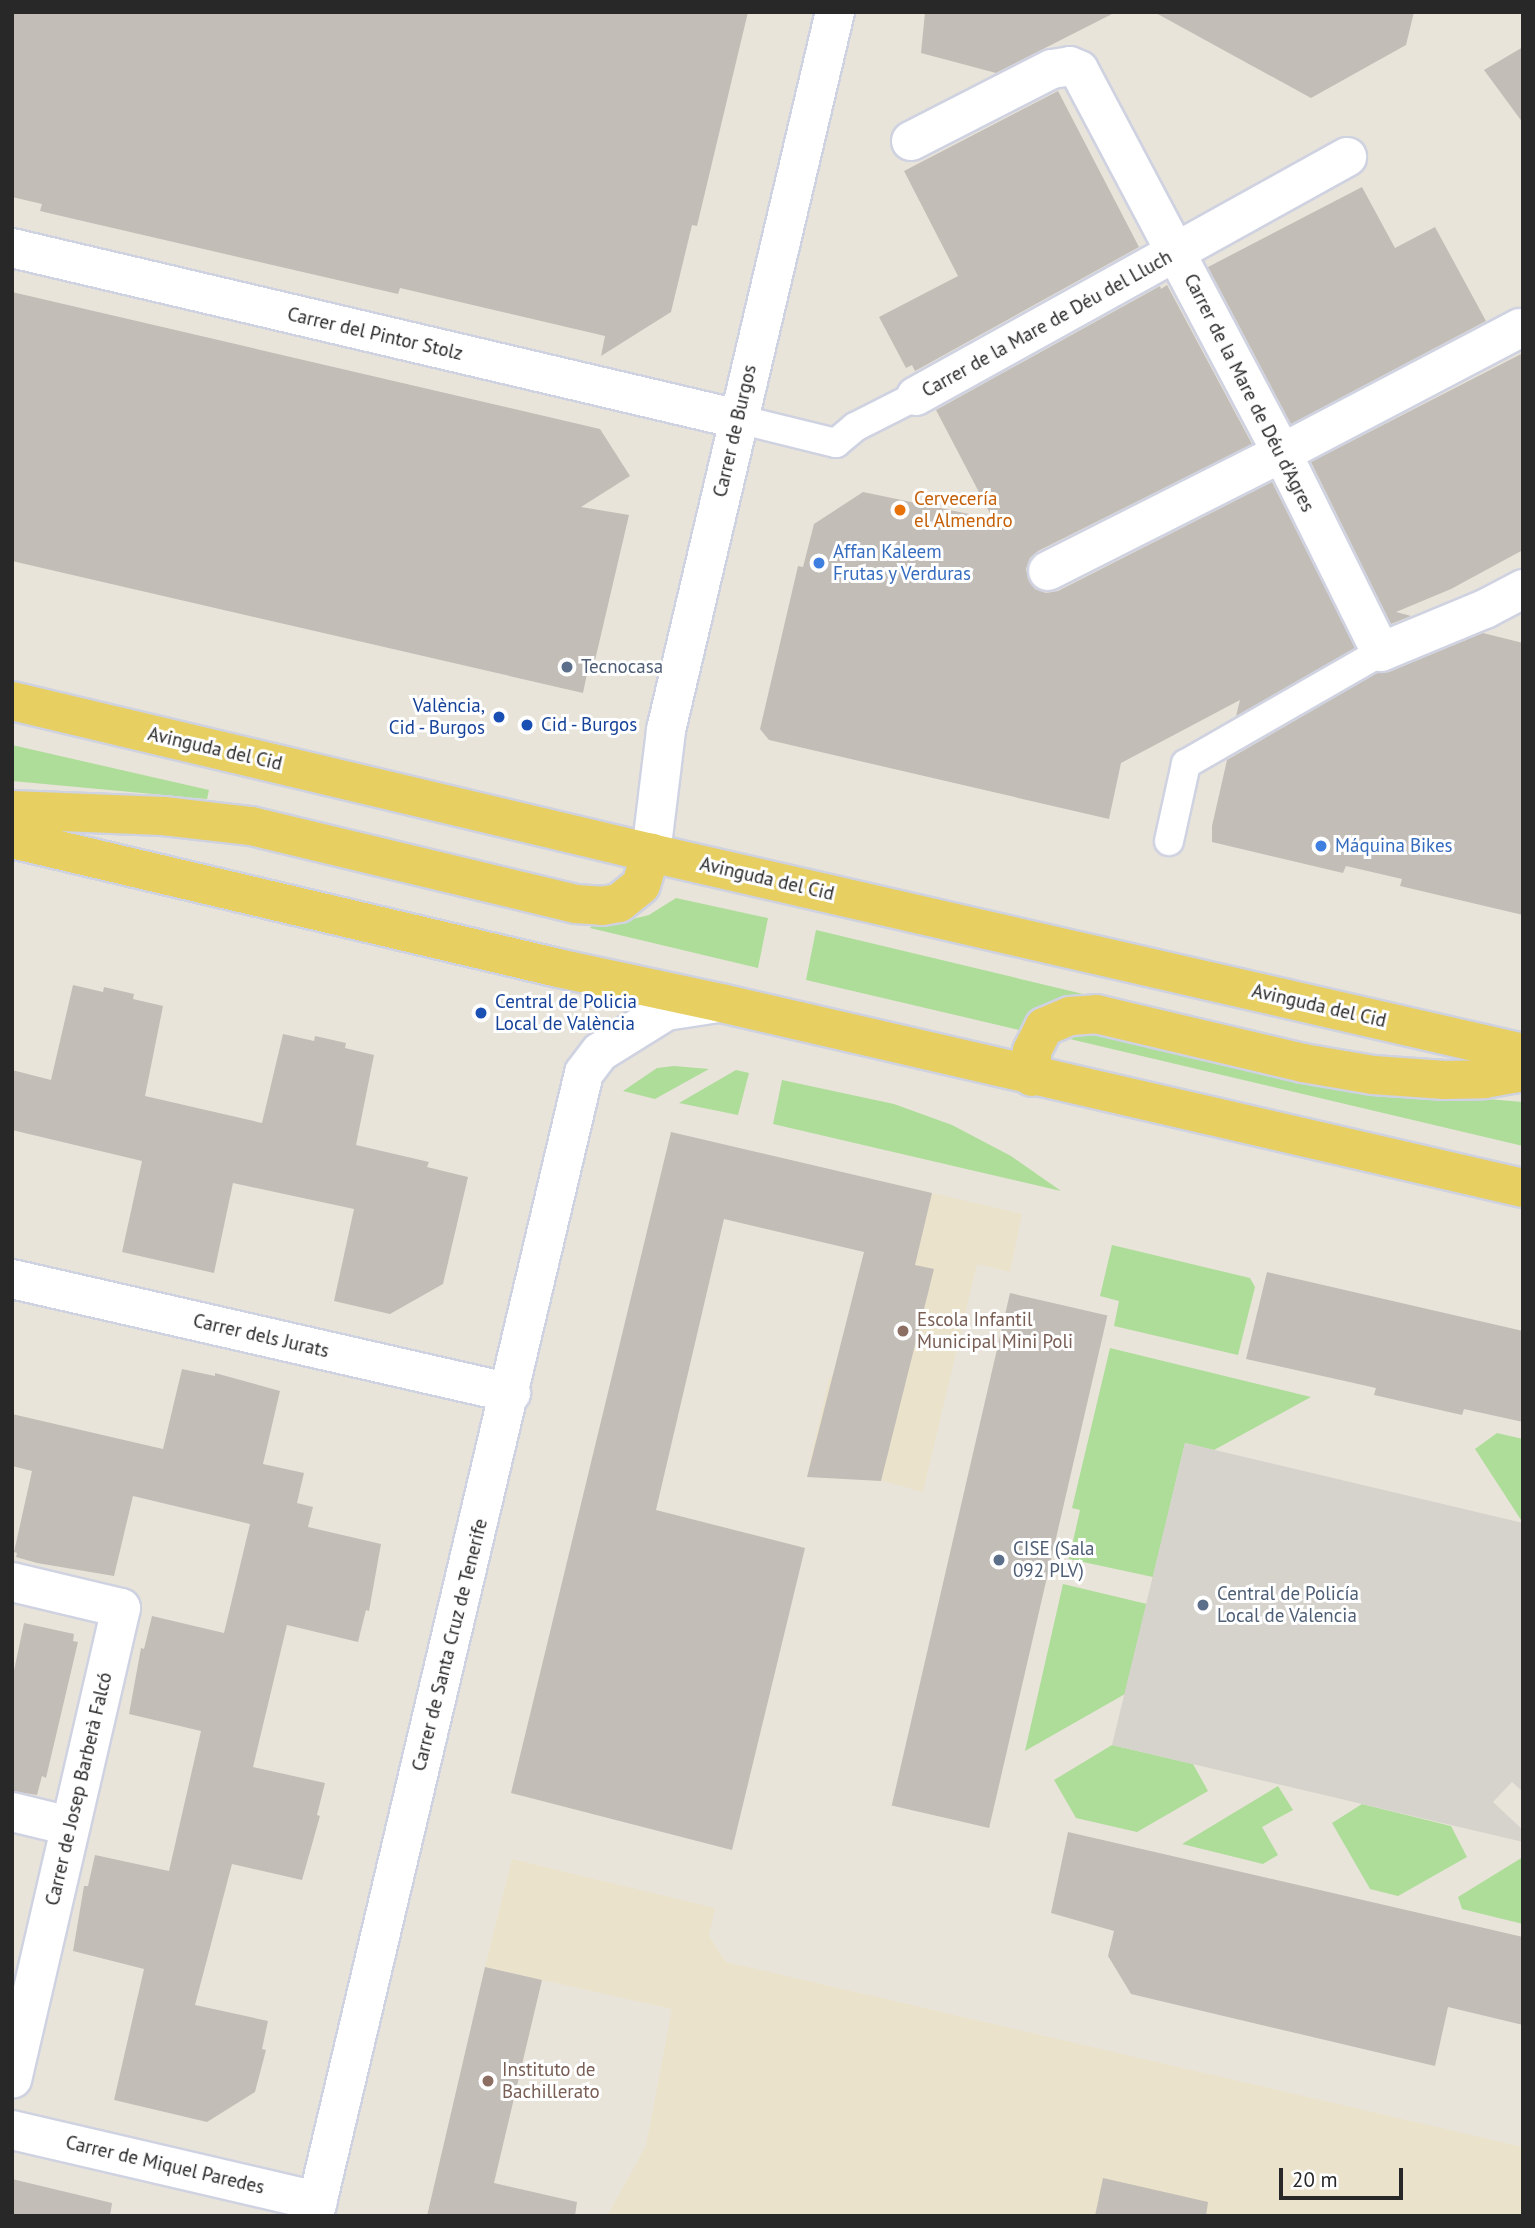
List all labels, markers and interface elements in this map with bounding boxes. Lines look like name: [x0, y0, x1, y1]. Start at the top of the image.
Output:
street label: Carrer de la Mare de Déu del Lluch: [918, 246, 1176, 402]
street label: Carrer de la Mare de Déu d'Agres: [1179, 270, 1319, 516]
street label: Carrer del Pintor Stolz: [285, 303, 465, 365]
street label: Carrer de Burgos: [709, 363, 761, 499]
place label: Cervecería el Almendro: [914, 488, 1013, 532]
marker: Cervecería el Almendro: [892, 502, 908, 518]
place label: Affan Kaleem Frutas y Verduras: [833, 541, 973, 585]
marker: Affan Kaleem Frutas y Verduras: [811, 555, 827, 571]
place label: Tecnocasa: [581, 656, 663, 678]
marker: Tecnocasa: [559, 659, 575, 675]
place label: València, Cid - Burgos: [386, 695, 485, 739]
marker: València, Cid - Burgos: [491, 709, 507, 725]
place label: Cid - Burgos: [541, 714, 640, 736]
marker: Cid - Burgos: [519, 717, 535, 733]
street label: Avinguda del Cid: [146, 722, 284, 776]
place label: Máquina Bikes: [1335, 835, 1453, 857]
marker: Máquina Bikes: [1313, 838, 1329, 854]
street label: Avinguda del Cid: [698, 852, 836, 906]
street label: Avinguda del Cid: [1250, 979, 1388, 1033]
place label: Central de Policia Local de València: [495, 991, 637, 1035]
marker: Central de Policia Local de València: [473, 1005, 489, 1021]
street label: Carrer dels Jurats: [191, 1309, 331, 1363]
place label: Escola Infantil Municipal Mini Poli: [917, 1309, 1073, 1353]
marker: Escola Infantil Municipal Mini Poli: [895, 1323, 911, 1339]
street label: Carrer de Santa Cruz de Tenerife: [407, 1516, 493, 1774]
place label: CISE (Sala 092 PLV): [1013, 1538, 1095, 1582]
marker: CISE (Sala 092 PLV): [991, 1552, 1007, 1568]
place label: Central de Policía Local de Valencia: [1217, 1583, 1359, 1627]
marker: Central de Policía Local de Valencia: [1195, 1597, 1211, 1613]
street label: Carrer de Josep Barberà Falcó: [41, 1670, 117, 1908]
place label: Instituto de Bachillerato: [502, 2059, 600, 2103]
marker: Instituto de Bachillerato: [480, 2073, 496, 2089]
street label: Carrer de Miquel Paredes: [63, 2131, 267, 2199]
scale bar: [1283, 2154, 1407, 2198]
text: 20 m: [1292, 2166, 1338, 2193]

